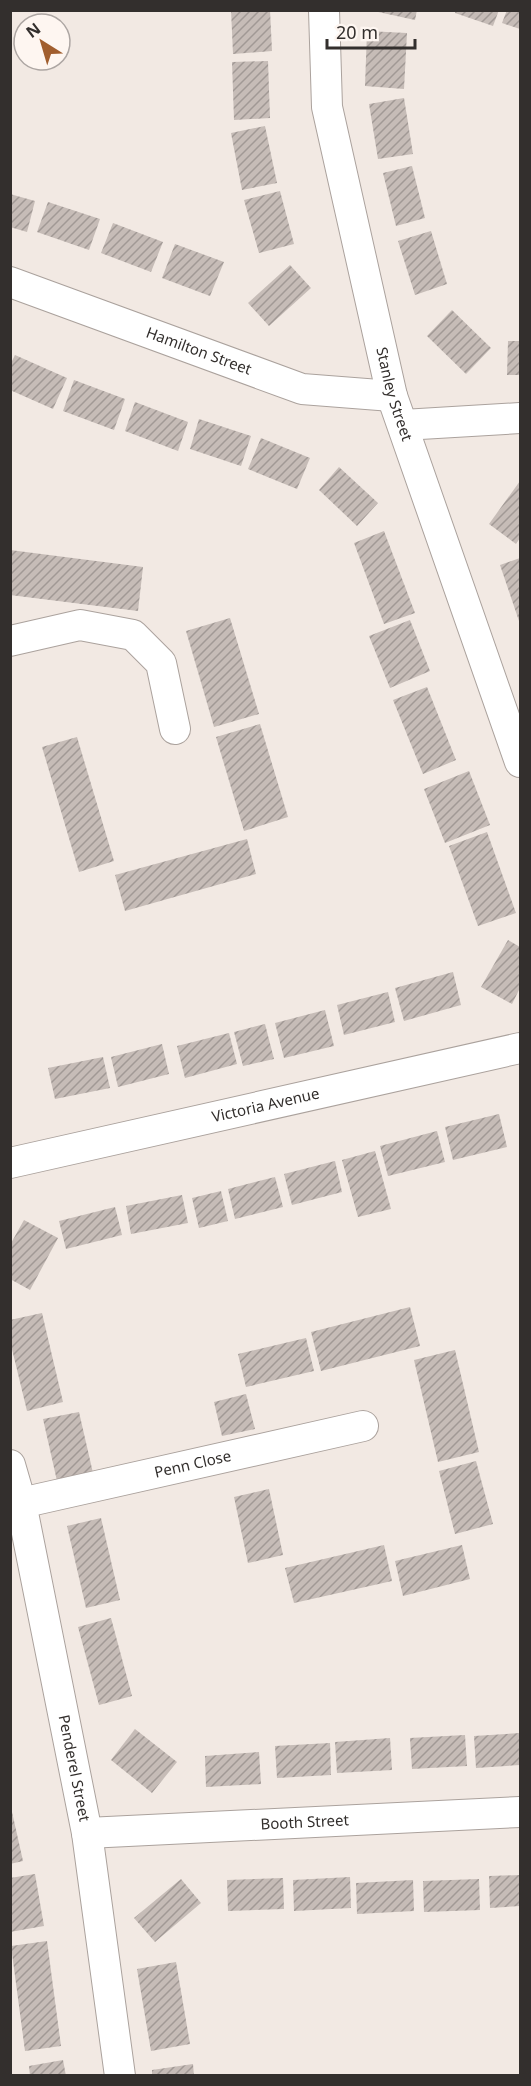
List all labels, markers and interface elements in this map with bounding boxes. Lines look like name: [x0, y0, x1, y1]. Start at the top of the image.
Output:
north arrow: [12, 12, 72, 72]
scale bar: [327, 12, 416, 50]
text: N: [21, 17, 45, 43]
text: 20 m: [336, 20, 378, 44]
street label: Hamilton Street: [144, 322, 255, 379]
street label: Stanley Street: [372, 345, 418, 444]
street label: Victoria Avenue: [210, 1083, 321, 1126]
street label: Penn Close: [152, 1445, 233, 1482]
street label: Penderel Street: [55, 1713, 96, 1824]
street label: Booth Street: [260, 1809, 350, 1834]

